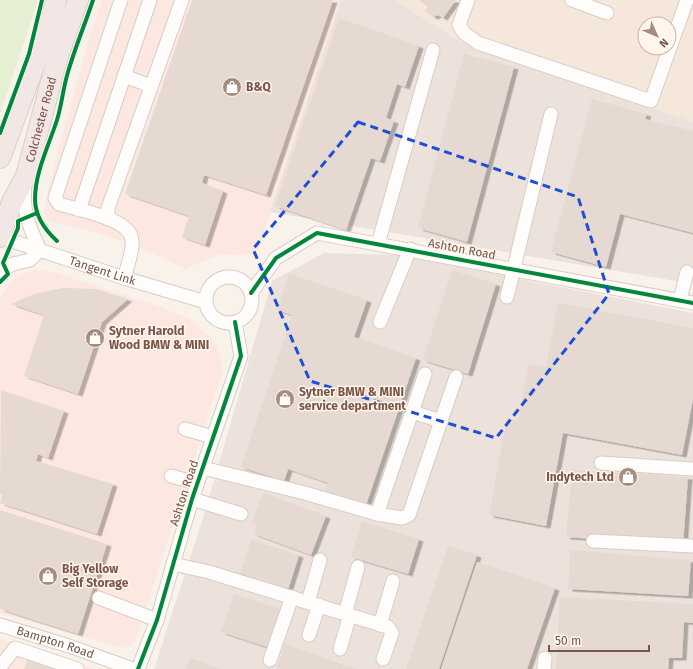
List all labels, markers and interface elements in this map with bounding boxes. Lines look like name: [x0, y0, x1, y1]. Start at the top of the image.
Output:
north arrow: [637, 16, 677, 56]
text: N: [657, 36, 671, 50]
street label: Colchester Road: [23, 75, 59, 164]
shop icon: B&Q: [221, 76, 243, 98]
place label: B&Q: [246, 80, 272, 94]
street label: Ashton Road: [427, 236, 497, 262]
street label: Tangent Link: [68, 253, 138, 288]
place label: Sytner Harold Wood BMW & MINI: [109, 324, 209, 352]
shop icon: Sytner Harold Wood BMW & MINI: [84, 327, 106, 349]
place label: Sytner BMW & MINI service department: [299, 385, 406, 413]
shop icon: Sytner BMW & MINI service department: [274, 388, 296, 410]
street label: Ashton Road: [167, 458, 201, 528]
shop icon: Indytech Ltd: [617, 466, 639, 488]
place label: Indytech Ltd: [546, 470, 614, 484]
place label: Big Yellow Self Storage: [62, 562, 129, 590]
shop icon: Big Yellow Self Storage: [37, 565, 59, 587]
street label: Bampton Road: [15, 623, 96, 661]
scale bar: [549, 627, 649, 653]
text: 50 m: [555, 634, 581, 648]

